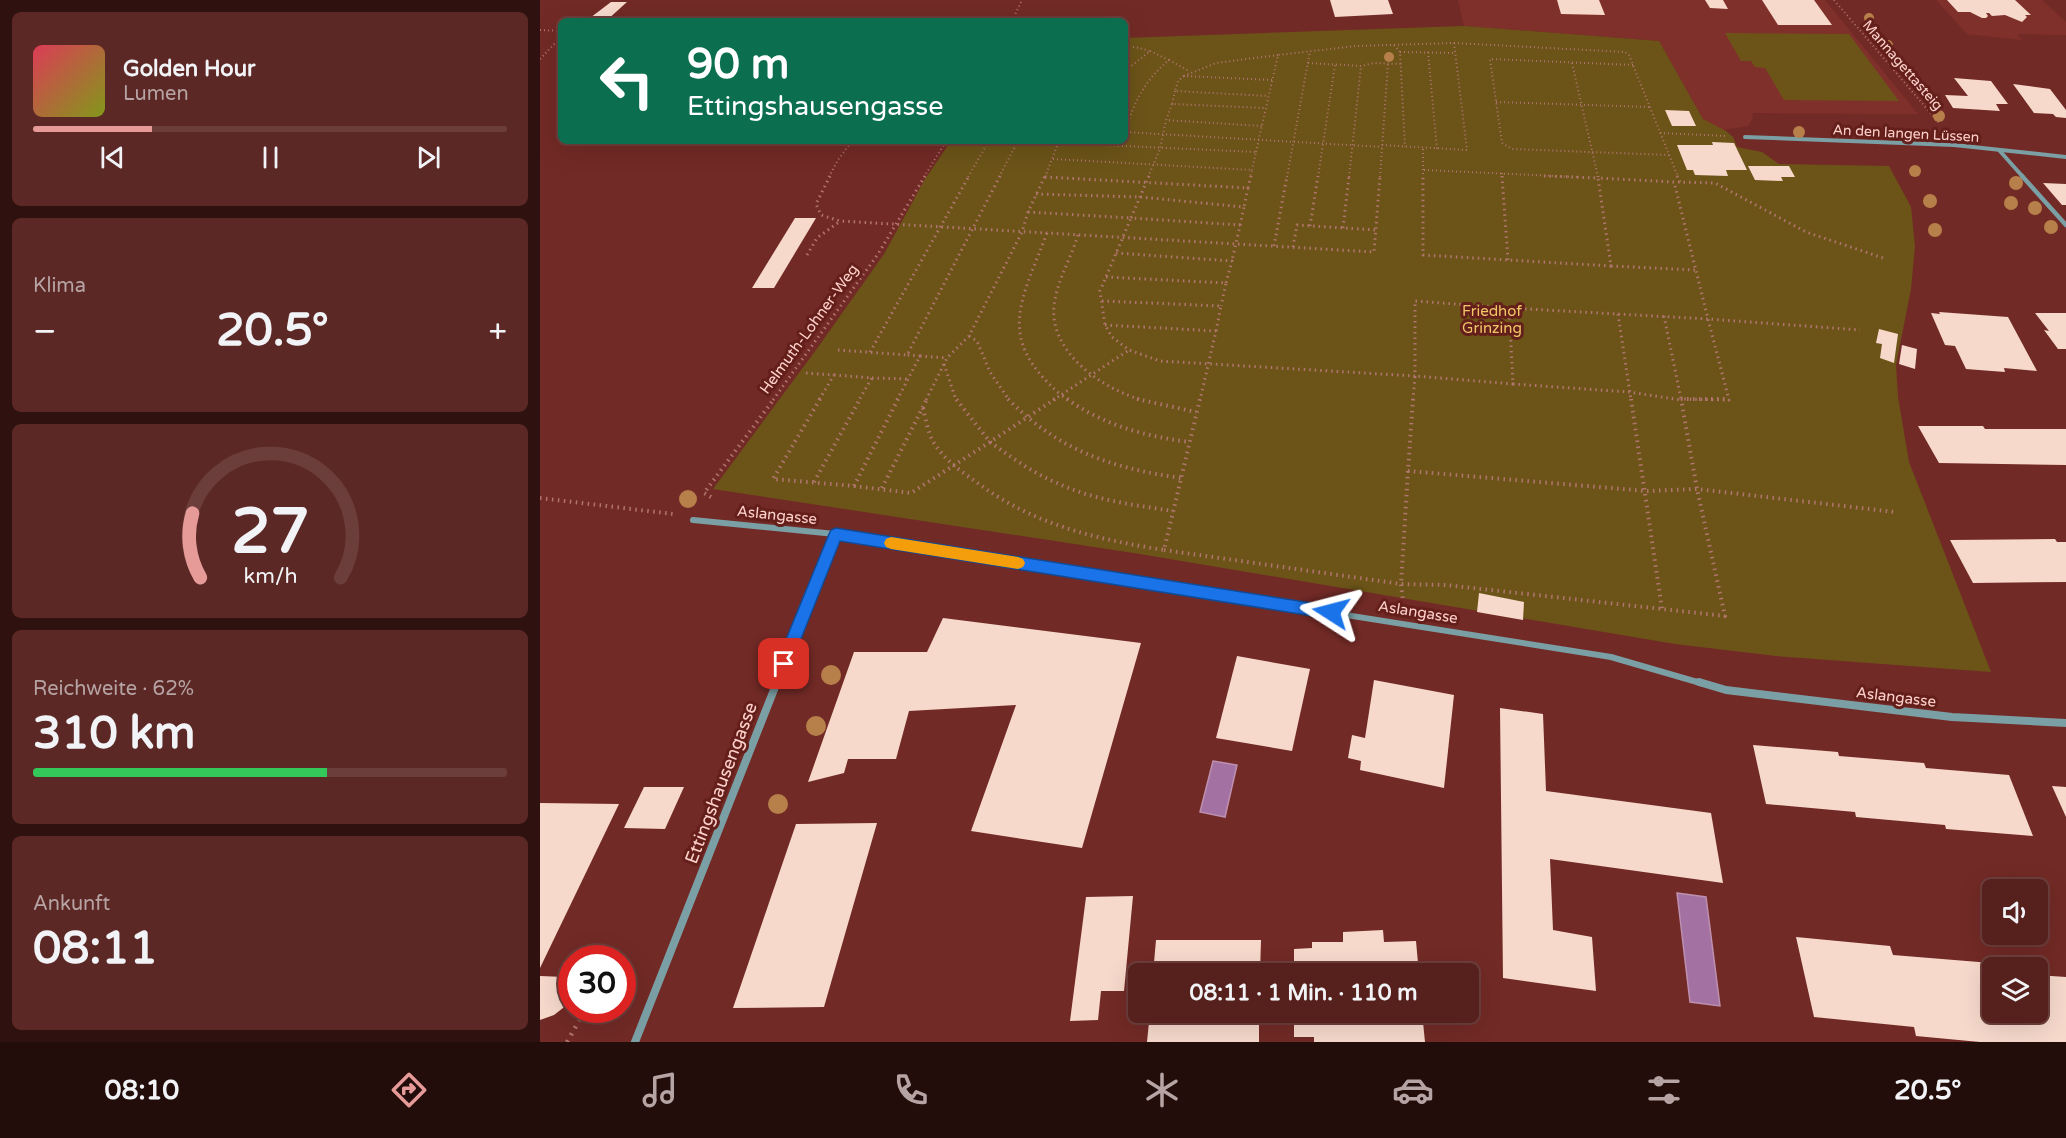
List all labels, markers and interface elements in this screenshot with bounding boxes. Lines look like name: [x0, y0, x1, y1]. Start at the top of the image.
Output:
street label: Mannagettasteig: [1859, 17, 1946, 114]
text: 90 m: [687, 39, 789, 90]
icon: left: [588, 42, 666, 120]
text: Golden Hour: [123, 56, 255, 82]
text: Lumen: [123, 82, 189, 106]
text: Ettingshausengasse: [687, 90, 944, 123]
street label: An den langen Lüssen: [1832, 121, 1980, 146]
icon: previous: [96, 141, 129, 174]
icon: pause: [254, 141, 287, 174]
icon: next: [412, 141, 445, 174]
street label: Helmuth-Lohner-Weg: [756, 261, 862, 397]
text: Klima: [33, 274, 86, 298]
park label: Friedhof Grinzing: [1462, 302, 1522, 337]
text: 20.5°: [216, 304, 329, 358]
text: −: [33, 312, 57, 351]
text: +: [488, 312, 507, 351]
text: 27: [231, 495, 309, 570]
street label: Aslangasse: [736, 502, 818, 528]
text: km/h: [243, 563, 297, 589]
position arrow: [1299, 580, 1363, 644]
street label: Aslangasse: [1377, 597, 1459, 627]
pin: [758, 638, 809, 689]
icon: arrive: [767, 647, 800, 680]
text: Reichweite · 62%: [33, 677, 194, 701]
street label: Aslangasse: [1855, 683, 1937, 711]
street label: Ettingshausengasse: [680, 699, 762, 867]
text: 310 km: [33, 707, 195, 761]
map controls: [1982, 879, 2048, 1023]
button: sound: [1982, 879, 2048, 945]
text: Ankunft: [33, 892, 110, 916]
text: 08:11: [33, 922, 158, 976]
speed limit sign: 30: [558, 945, 636, 1023]
button: layers: [1982, 957, 2048, 1023]
text: 08:11 · 1 Min. · 110 m: [1190, 980, 1417, 1006]
icon: directions: [388, 1069, 430, 1111]
icon: music: [639, 1069, 681, 1111]
icon: phone: [890, 1069, 932, 1111]
icon: climate: [1141, 1069, 1183, 1111]
icon: car: [1392, 1069, 1434, 1111]
icon: filters: [1643, 1069, 1685, 1111]
text: 08:10: [104, 1074, 179, 1107]
text: 20.5°: [1894, 1074, 1961, 1107]

